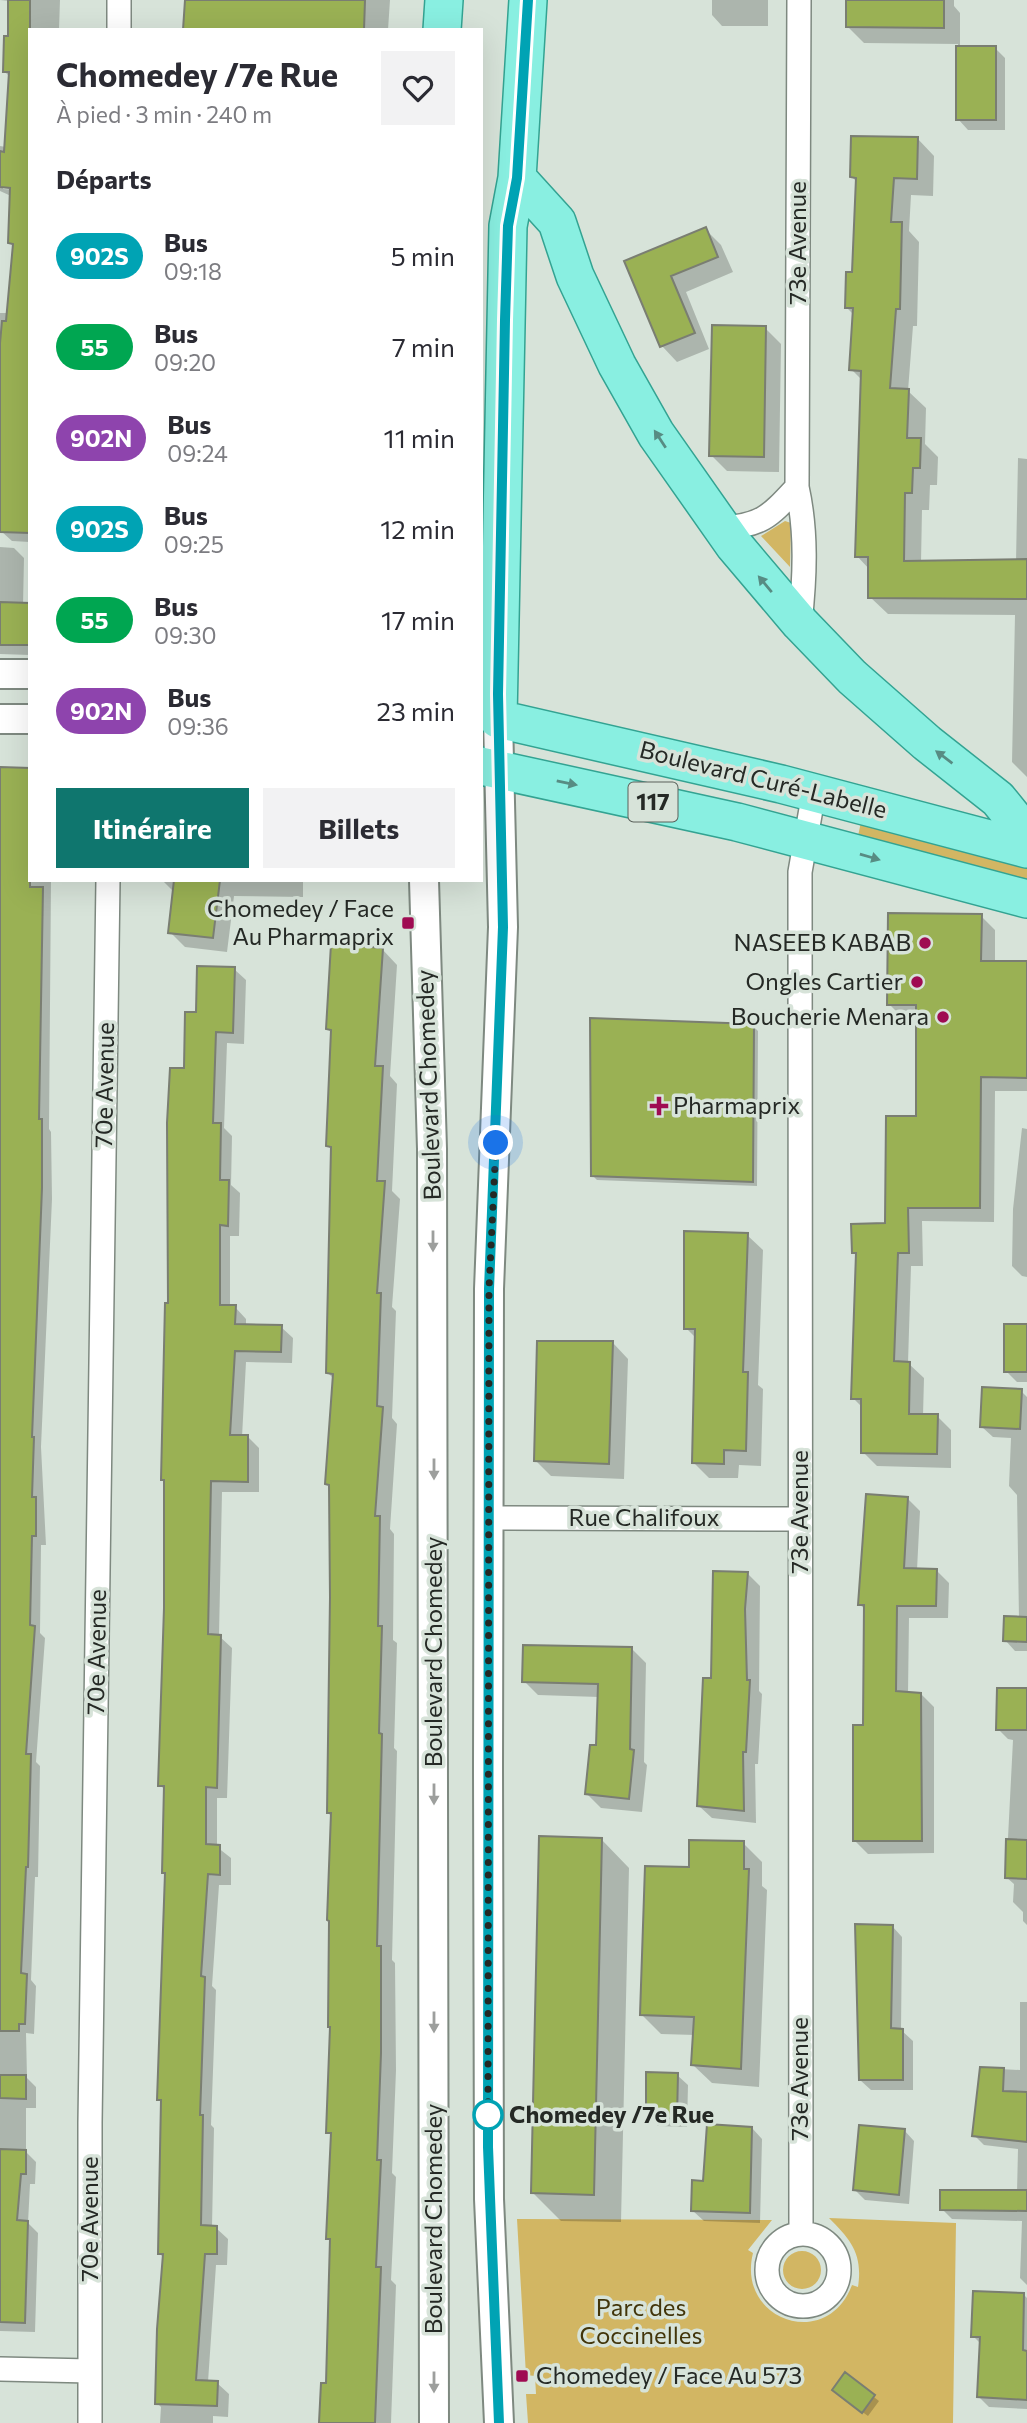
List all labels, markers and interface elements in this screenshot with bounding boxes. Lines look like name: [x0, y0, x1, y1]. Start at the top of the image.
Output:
button: heart: [381, 51, 455, 125]
text: Chomedey /7e Rue: [56, 53, 338, 94]
text: À pied · 3 min · 240 m: [56, 100, 272, 128]
text: Départs: [56, 163, 152, 194]
street label: 73e Avenue: [782, 181, 811, 305]
text: Bus: [164, 226, 208, 257]
text: 5 min: [391, 240, 455, 271]
text: 902S: [70, 241, 129, 270]
text: 09:18: [164, 257, 222, 285]
text: Bus: [154, 317, 198, 348]
text: 7 min: [392, 331, 455, 362]
text: 55: [81, 332, 108, 361]
text: 09:20: [154, 348, 216, 376]
text: Bus: [167, 408, 211, 439]
text: 11 min: [384, 422, 455, 453]
text: 902N: [70, 423, 132, 452]
one-way arrow: [653, 429, 666, 449]
text: 09:24: [167, 439, 228, 467]
text: Bus: [164, 499, 208, 530]
text: 12 min: [380, 513, 455, 544]
text: 902S: [70, 514, 129, 543]
text: 09:25: [164, 530, 224, 558]
one-way arrow: [758, 575, 773, 593]
text: Bus: [154, 590, 198, 621]
text: 17 min: [381, 604, 455, 635]
text: 55: [81, 605, 108, 634]
text: 09:30: [154, 621, 217, 649]
text: Bus: [167, 681, 211, 712]
text: 23 min: [377, 695, 455, 726]
text: 902N: [70, 696, 132, 725]
text: 09:36: [167, 712, 229, 740]
street label: Boulevard Curé-Labelle: [637, 734, 890, 823]
one-way arrow: [935, 751, 953, 765]
one-way arrow: [556, 778, 578, 789]
road number: 117: [628, 782, 678, 822]
button: Itinéraire: [56, 788, 249, 868]
button: Billets: [263, 788, 455, 868]
one-way arrow: [860, 852, 881, 862]
place label: Chomedey / Face Au Pharmaprix: [207, 893, 394, 950]
marker: Chomedey / Face Au Pharmaprix: [400, 915, 416, 931]
place label: NASEEB KABAB: [734, 927, 911, 956]
marker: NASEEB KABAB: [917, 935, 933, 951]
place label: Ongles Cartier: [746, 966, 903, 995]
street label: Boulevard Chomedey: [409, 969, 446, 1201]
marker: Ongles Cartier: [909, 974, 925, 990]
place label: Boucherie Menara: [731, 1001, 929, 1030]
marker: Boucherie Menara: [935, 1009, 951, 1025]
street label: 70e Avenue: [88, 1022, 119, 1148]
place label: Pharmaprix: [673, 1090, 800, 1119]
marker: Pharmaprix: [651, 1098, 667, 1114]
your location: [478, 1125, 513, 1160]
one-way arrow: [427, 1231, 439, 1253]
street label: 73e Avenue: [784, 1450, 813, 1574]
one-way arrow: [428, 1458, 440, 1480]
street label: Rue Chalifoux: [568, 1502, 720, 1531]
street label: Boulevard Chomedey: [418, 1537, 447, 1767]
street label: 70e Avenue: [80, 1589, 111, 1715]
one-way arrow: [428, 1784, 440, 1806]
one-way arrow: [428, 2011, 440, 2033]
street label: 73e Avenue: [784, 2017, 813, 2141]
place label: Chomedey /7e Rue: [509, 2099, 714, 2128]
marker: Chomedey /7e Rue: [473, 2100, 503, 2130]
street label: Boulevard Chomedey: [418, 2104, 447, 2334]
street label: 70e Avenue: [74, 2156, 103, 2282]
park label: Parc des Coccinelles: [580, 2292, 702, 2349]
place label: Chomedey / Face Au 573: [536, 2360, 802, 2389]
marker: Chomedey / Face Au 573: [514, 2368, 530, 2384]
one-way arrow: [428, 2371, 440, 2393]

